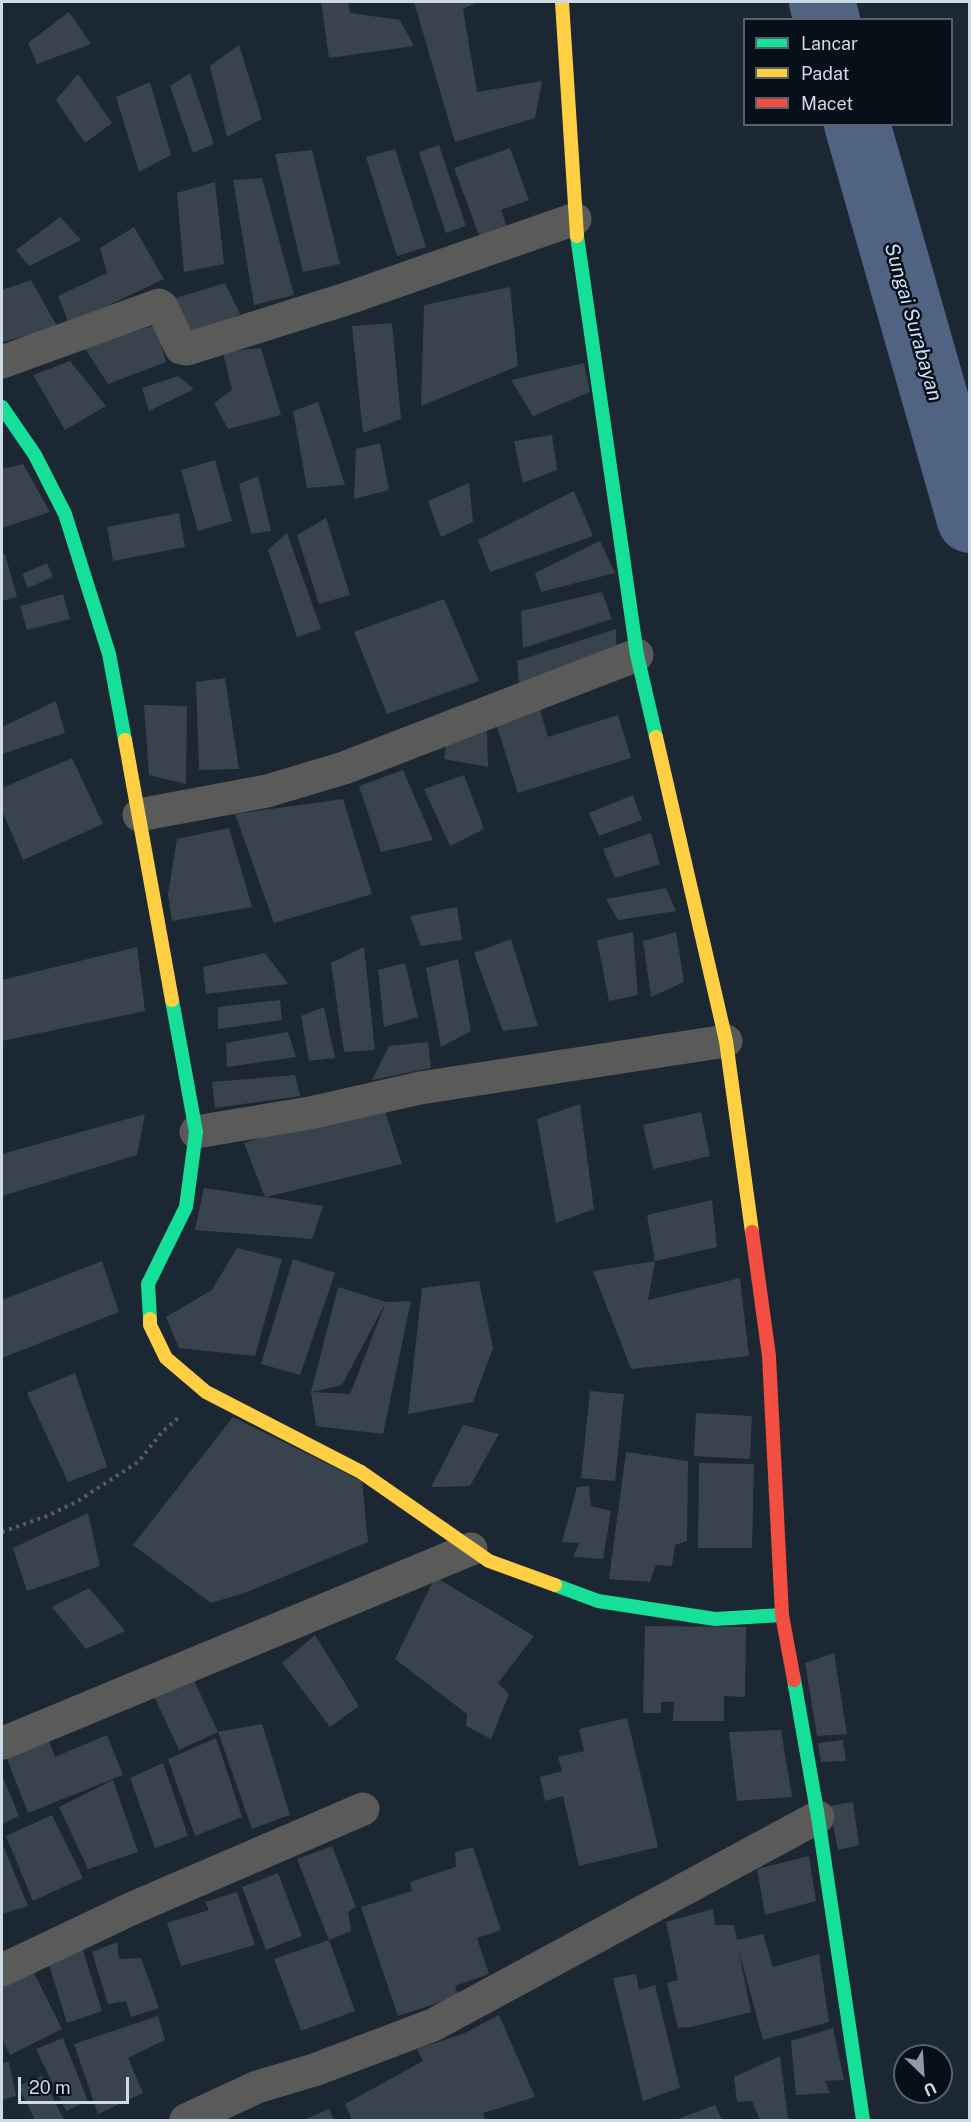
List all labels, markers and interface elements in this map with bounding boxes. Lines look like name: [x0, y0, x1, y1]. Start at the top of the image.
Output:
legend: [743, 18, 953, 126]
text: Lancar: [801, 33, 858, 54]
text: Padat: [801, 63, 850, 84]
text: Macet: [801, 93, 853, 114]
water label: Sungai Surabayan: [879, 240, 947, 404]
north arrow: [893, 2044, 953, 2104]
scale bar: [21, 2065, 132, 2103]
text: 20 m: [29, 2077, 71, 2098]
text: U: [921, 2078, 939, 2100]

